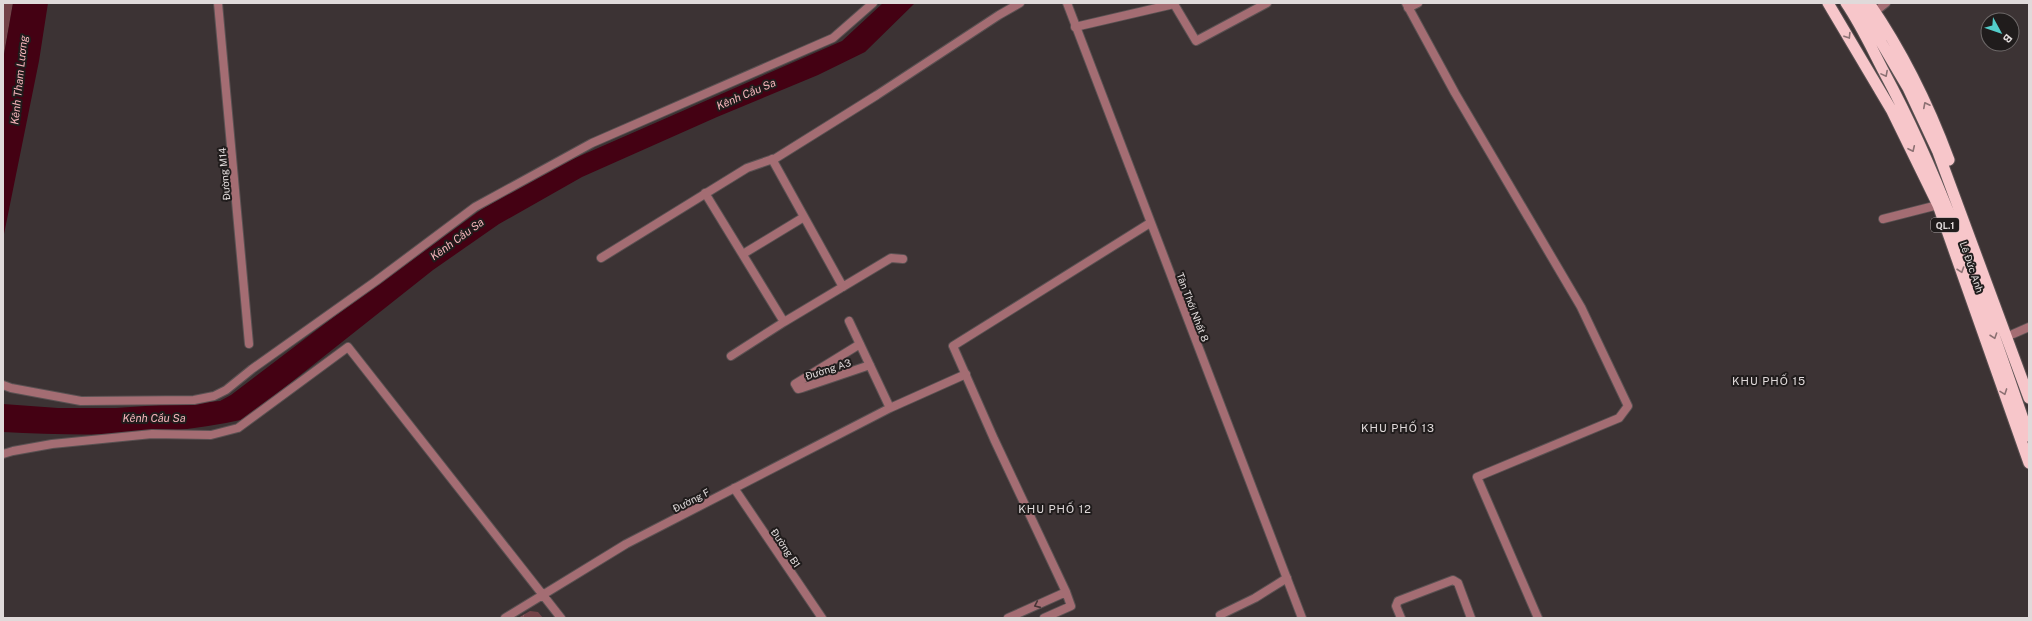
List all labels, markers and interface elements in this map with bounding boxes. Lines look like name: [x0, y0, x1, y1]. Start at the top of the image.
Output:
north arrow: [1980, 12, 2020, 52]
one-way arrow: [1844, 32, 1851, 39]
text: B: [2000, 32, 2015, 46]
water label: Kênh Tham Lương: [8, 34, 30, 125]
one-way arrow: [1881, 70, 1888, 77]
water label: Kênh Cầu Sa: [715, 76, 777, 112]
one-way arrow: [1923, 101, 1931, 109]
one-way arrow: [1907, 145, 1915, 153]
street label: Đường M14: [216, 147, 232, 201]
water label: Kênh Cầu Sa: [428, 216, 486, 262]
road number: QL.1: [1931, 218, 1959, 232]
street label: Lê Đức Anh: [1958, 240, 1986, 294]
one-way arrow: [1956, 266, 1964, 273]
street label: Tân Thới Nhất 8: [1174, 271, 1212, 343]
one-way arrow: [1989, 332, 1998, 339]
street label: Đường A3: [804, 356, 852, 382]
district label: KHU PHỐ 15: [1732, 373, 1806, 387]
one-way arrow: [1999, 389, 2007, 396]
water label: Kênh Cầu Sa: [123, 412, 186, 424]
district label: KHU PHỐ 13: [1361, 420, 1435, 434]
street label: Đường F: [671, 486, 711, 514]
district label: KHU PHỐ 12: [1018, 501, 1092, 515]
street label: Đường B1: [769, 526, 803, 570]
one-way arrow: [1034, 600, 1042, 608]

